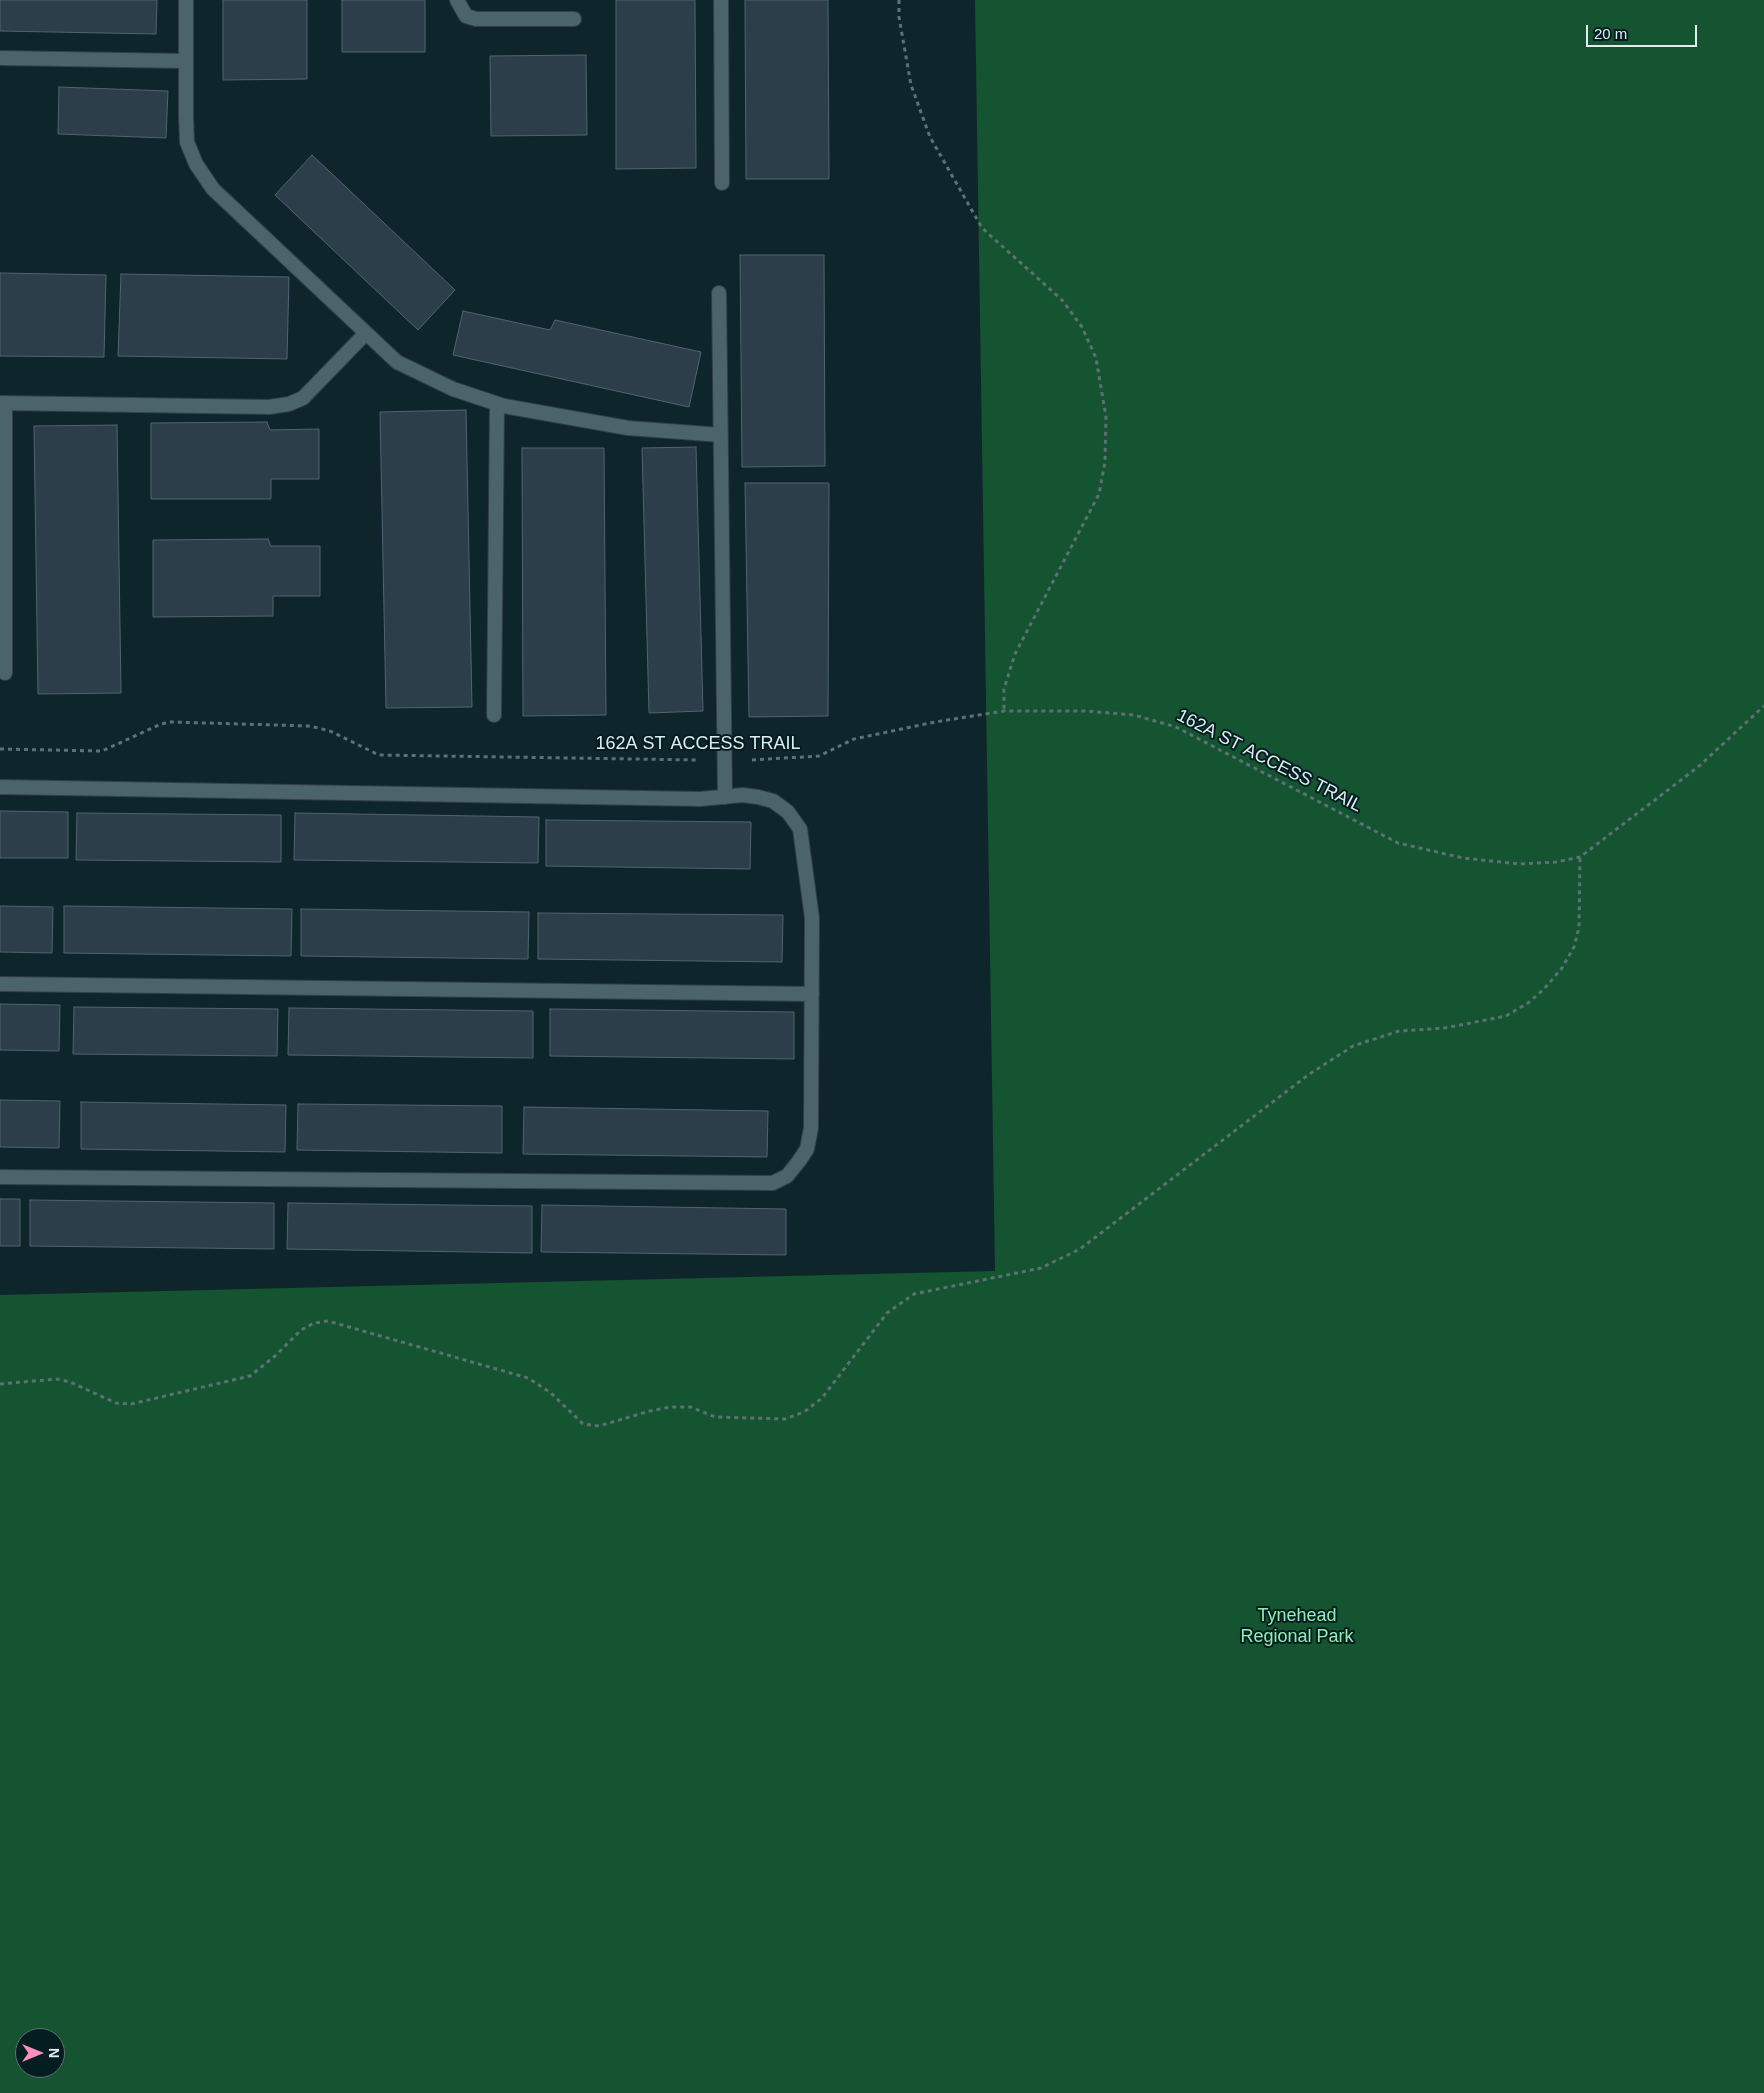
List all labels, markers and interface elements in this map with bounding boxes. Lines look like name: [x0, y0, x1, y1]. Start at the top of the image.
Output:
scale bar: [1589, 15, 1700, 47]
text: 20 m: [1594, 25, 1627, 42]
street label: 162A ST ACCESS TRAIL: [1173, 705, 1365, 817]
street label: 162A ST ACCESS TRAIL: [595, 733, 801, 755]
park label: Tynehead Regional Park: [1240, 1605, 1354, 1648]
north arrow: [15, 2028, 65, 2078]
text: N: [46, 2048, 62, 2058]

